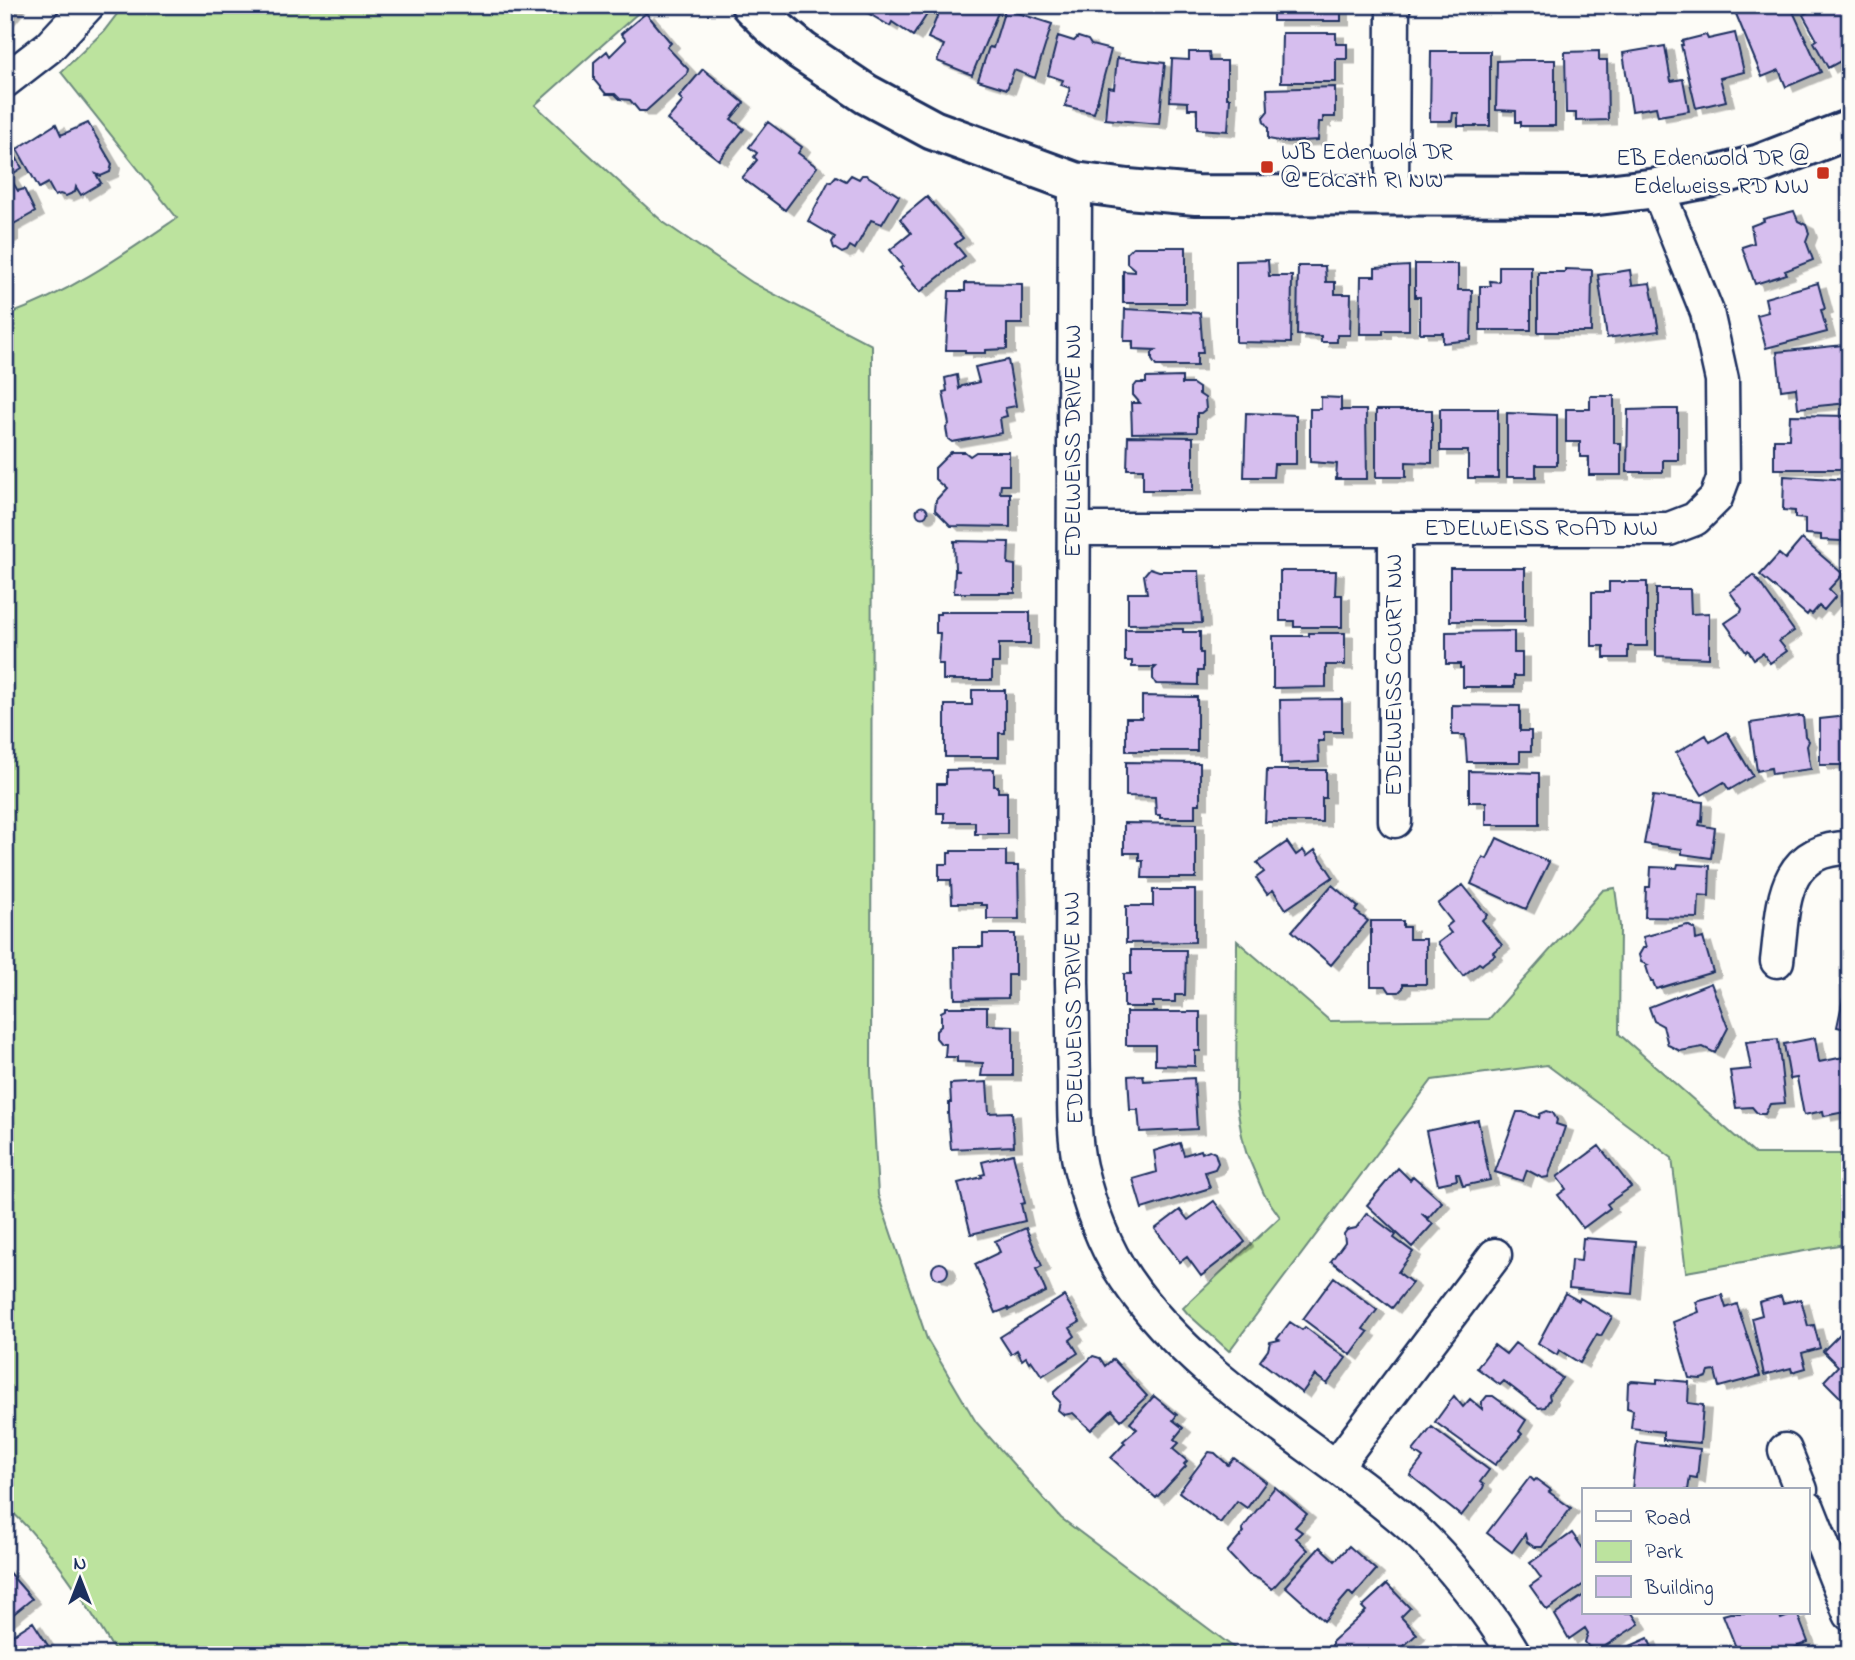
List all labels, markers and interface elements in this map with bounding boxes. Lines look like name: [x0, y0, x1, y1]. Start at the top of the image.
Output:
place label: WB Edenwold DR @ Edcath RI NW: [1281, 136, 1453, 199]
place label: EB Edenwold DR @ Edelweiss RD NW: [1616, 142, 1809, 205]
marker: WB Edenwold DR @ Edcath RI NW: [1259, 159, 1275, 175]
marker: EB Edenwold DR @ Edelweiss RD NW: [1815, 165, 1831, 181]
street label: EDELWEISS DRIVE NW: [1057, 325, 1092, 557]
street label: EDELWEISS ROAD NW: [1424, 512, 1658, 547]
street label: EDELWEISS COURT NW: [1378, 554, 1413, 796]
street label: EDELWEISS DRIVE NW: [1055, 891, 1095, 1125]
legend: [1582, 1488, 1810, 1614]
text: Road: [1645, 1504, 1691, 1534]
text: Park: [1645, 1538, 1684, 1568]
north arrow: [46, 1544, 116, 1614]
text: N: [74, 1551, 87, 1578]
text: Building: [1644, 1574, 1714, 1606]

